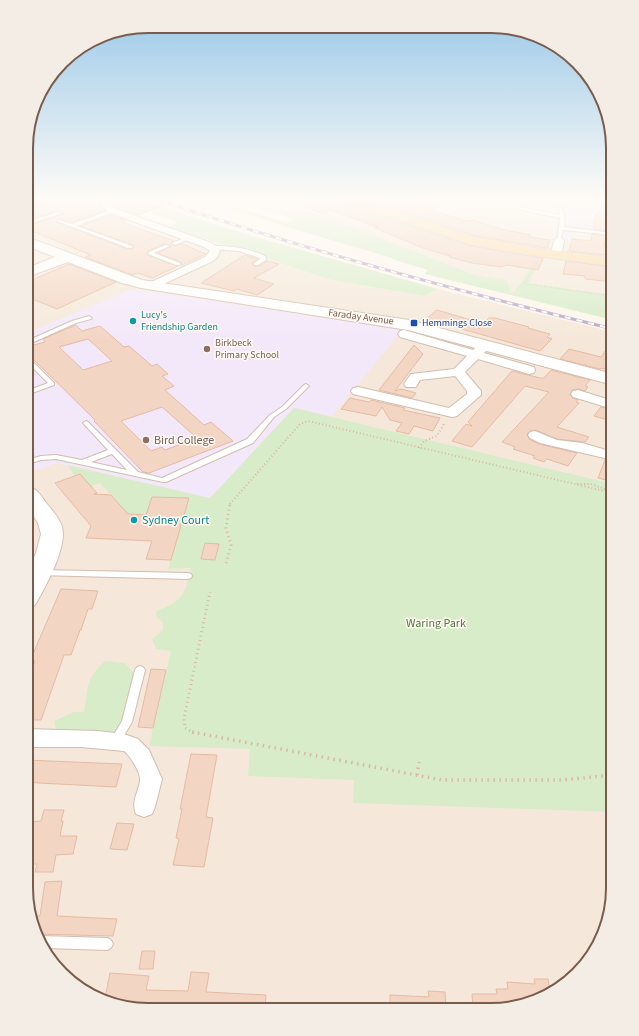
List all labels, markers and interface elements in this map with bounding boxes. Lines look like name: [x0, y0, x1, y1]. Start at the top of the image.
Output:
street label: Faraday Avenue: [327, 305, 395, 329]
place label: Lucy's Friendship Garden: [141, 308, 218, 334]
marker: Lucy's Friendship Garden: [128, 316, 138, 326]
place label: Hemmings Close: [422, 316, 492, 330]
marker: Hemmings Close: [409, 318, 419, 328]
place label: Birkbeck Primary School: [215, 336, 279, 362]
marker: Birkbeck Primary School: [202, 344, 212, 354]
place label: Bird College: [154, 432, 214, 449]
marker: Bird College: [141, 435, 151, 445]
place label: Sydney Court: [142, 512, 209, 529]
marker: Sydney Court: [129, 515, 139, 525]
park label: Waring Park: [406, 615, 466, 632]

